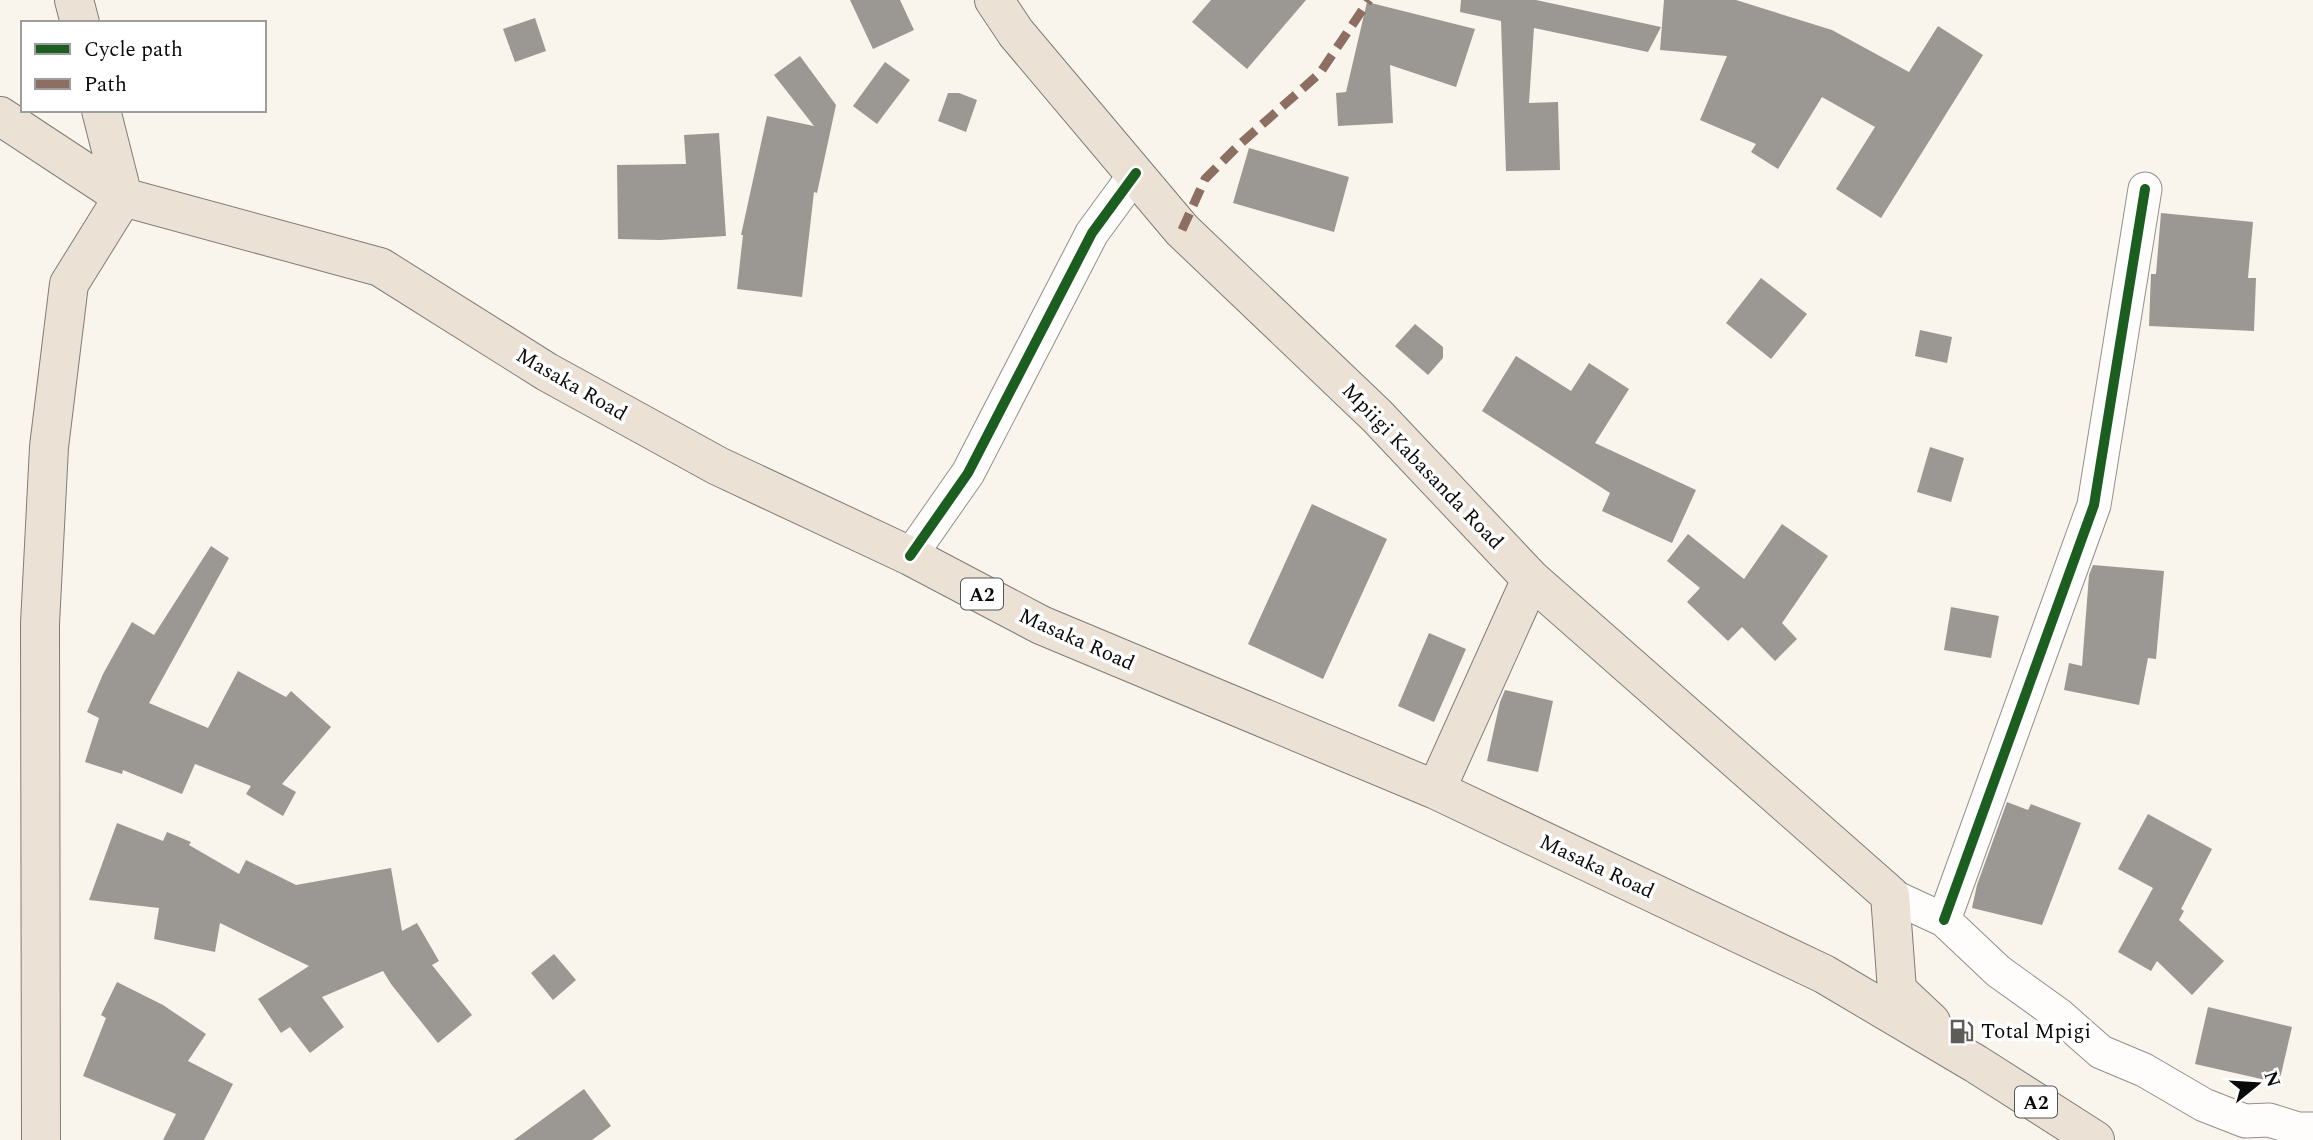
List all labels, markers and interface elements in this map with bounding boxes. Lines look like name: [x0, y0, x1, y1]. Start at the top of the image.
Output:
legend: [21, 21, 266, 112]
text: Cycle path: [84, 34, 183, 66]
text: Path: [84, 69, 127, 101]
street label: Masaka Road: [510, 340, 633, 430]
street label: Mpiigi Kabasanda Road: [1334, 376, 1511, 558]
road number: A2: [961, 579, 1003, 610]
street label: Masaka Road: [1013, 600, 1140, 680]
street label: Masaka Road: [1534, 826, 1659, 908]
place label: Total Mpigi: [1981, 1016, 2091, 1048]
fuel station icon: Total Mpigi: [1947, 1017, 1975, 1045]
north arrow: [2222, 1049, 2292, 1119]
text: N: [2256, 1067, 2288, 1091]
road number: A2: [2015, 1086, 2057, 1118]

